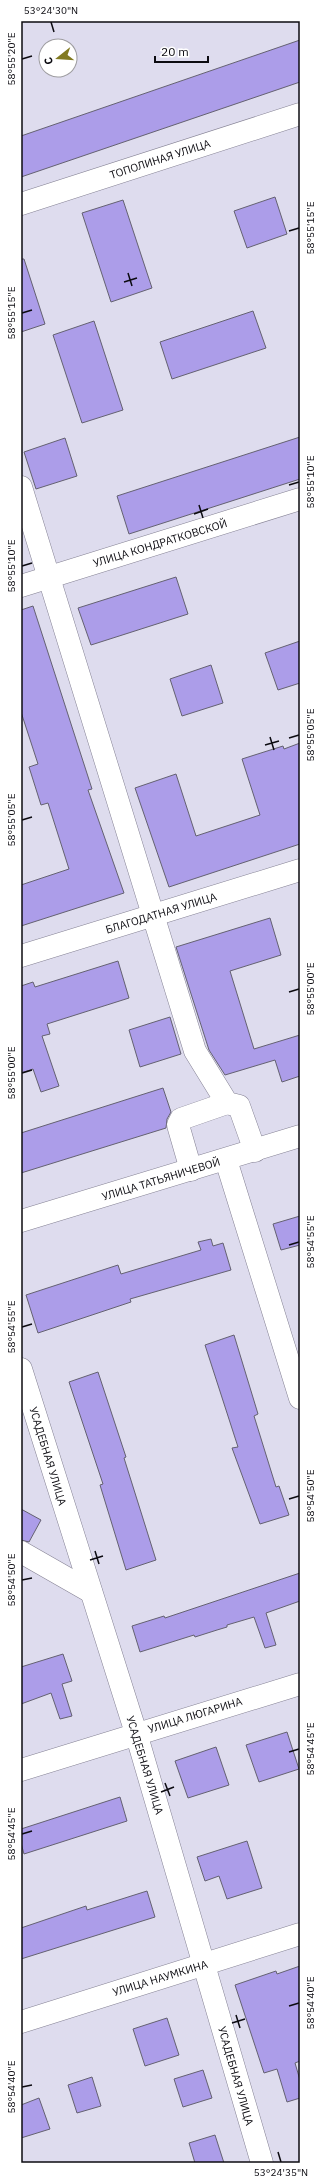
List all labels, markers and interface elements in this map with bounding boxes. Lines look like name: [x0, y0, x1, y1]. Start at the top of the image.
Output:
text: 53°24'30"N: [24, 4, 78, 17]
text: 58°55'20"E: [5, 32, 18, 86]
north arrow: [38, 38, 78, 78]
scale bar: [155, 38, 208, 64]
text: 20 m: [161, 44, 189, 59]
text: С: [41, 55, 56, 66]
street label: ТОПОЛИНАЯ УЛИЦА: [108, 136, 212, 182]
text: 58°55'15"E: [304, 201, 317, 255]
text: 58°55'15"E: [5, 286, 18, 340]
text: 58°55'10"E: [304, 455, 317, 509]
street label: УЛИЦА КОНДРАТКОВСКОЙ: [91, 516, 229, 570]
text: 58°55'10"E: [5, 539, 18, 593]
text: 58°55'05"E: [304, 708, 317, 762]
text: 58°55'05"E: [5, 793, 18, 847]
street label: БЛАГОДАТНАЯ УЛИЦА: [104, 889, 218, 937]
text: 58°55'00"E: [304, 962, 317, 1016]
text: 58°55'00"E: [5, 1046, 18, 1100]
street label: УЛИЦА ТАТЬЯНИЧЕВОЙ: [100, 1154, 222, 1204]
text: 58°54'55"E: [304, 1215, 317, 1269]
text: 58°54'55"E: [5, 1300, 18, 1354]
street label: УСАДЕБНАЯ УЛИЦА: [26, 1405, 70, 1507]
text: 58°54'50"E: [304, 1469, 317, 1523]
text: 58°54'50"E: [5, 1553, 18, 1607]
street label: УЛИЦА ЛЮГАРИНА: [146, 1694, 244, 1736]
street label: УСАДЕБНАЯ УЛИЦА: [123, 1714, 167, 1816]
text: 58°54'45"E: [304, 1722, 317, 1776]
text: 58°54'45"E: [5, 1807, 18, 1861]
street label: УЛИЦА НАУМКИНА: [111, 1957, 209, 1999]
text: 58°54'40"E: [304, 1976, 317, 2030]
street label: УСАДЕБНАЯ УЛИЦА: [215, 2025, 257, 2127]
text: 58°54'40"E: [5, 2060, 18, 2114]
text: 53°24'35"N: [254, 2166, 308, 2179]

